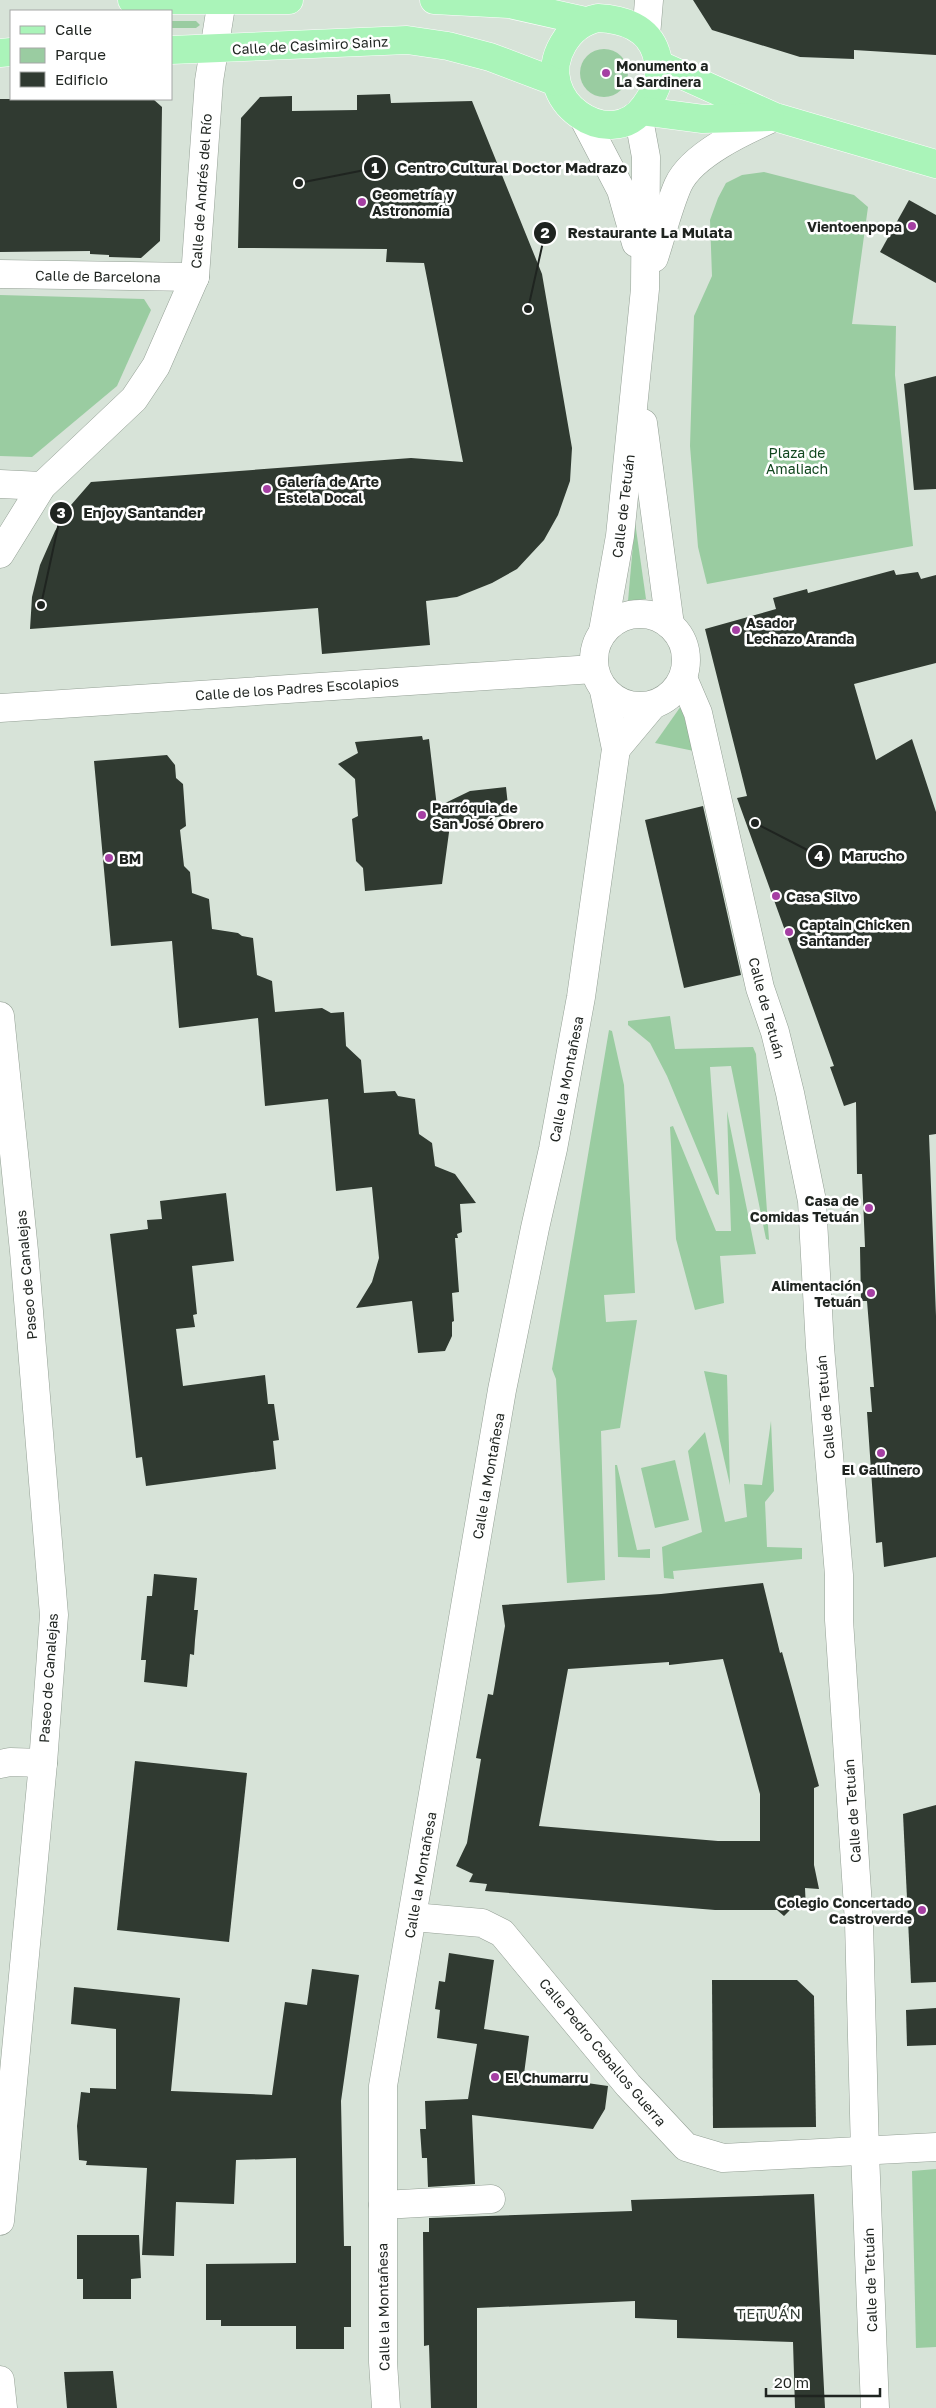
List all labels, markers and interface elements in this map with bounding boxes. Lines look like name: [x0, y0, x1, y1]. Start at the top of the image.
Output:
legend: [10, 10, 172, 100]
text: Calle: [55, 20, 92, 38]
street label: Calle de Casimiro Sainz: [231, 32, 389, 58]
text: Parque: [55, 45, 106, 63]
place label: Monumento a La Sardinera: [616, 57, 708, 90]
marker: Monumento a La Sardinera: [600, 67, 612, 79]
text: Edificio: [55, 70, 108, 88]
street label: Calle de Andrés del Río: [187, 113, 215, 269]
callout: Centro Cultural Doctor Madrazo: [362, 153, 637, 183]
text: 1: [371, 158, 379, 176]
text: Centro Cultural Doctor Madrazo: [397, 158, 627, 176]
place label: Geometría y Astronomía: [372, 186, 455, 219]
marker: Geometría y Astronomía: [356, 196, 368, 208]
callout: Restaurante La Mulata: [533, 218, 743, 248]
place label: Vientoenpopa: [807, 218, 902, 235]
marker: Vientoenpopa: [906, 220, 918, 232]
text: 2: [540, 223, 550, 241]
text: Restaurante La Mulata: [568, 223, 733, 241]
street label: Calle de Barcelona: [35, 266, 161, 286]
park label: Plaza de Amaliach: [766, 444, 828, 477]
street label: Calle de Tetuán: [608, 453, 638, 559]
place label: Galería de Arte Estela Docal: [277, 473, 379, 506]
marker: Galería de Arte Estela Docal: [261, 483, 273, 495]
callout: Enjoy Santander: [49, 498, 213, 528]
text: 3: [56, 503, 66, 521]
text: Enjoy Santander: [83, 503, 203, 521]
place label: Asador Lechazo Aranda: [746, 614, 854, 647]
marker: Asador Lechazo Aranda: [730, 624, 742, 636]
street label: Calle de los Padres Escolapios: [195, 672, 399, 704]
place label: Parróquia de San José Obrero: [432, 799, 544, 832]
marker: Parróquia de San José Obrero: [416, 809, 428, 821]
callout: Marucho: [807, 841, 915, 871]
text: 4: [814, 846, 824, 864]
text: Marucho: [841, 846, 905, 864]
place label: BM: [119, 850, 141, 867]
marker: BM: [103, 852, 115, 864]
place label: Casa Silvo: [786, 888, 858, 905]
marker: Casa Silvo: [770, 890, 782, 902]
place label: Captain Chicken Santander: [799, 916, 910, 949]
marker: Captain Chicken Santander: [783, 926, 795, 938]
street label: Calle de Tetuán: [745, 955, 789, 1061]
street label: Calle la Montañesa: [545, 1014, 587, 1144]
place label: Casa de Comidas Tetuán: [750, 1192, 859, 1225]
marker: Casa de Comidas Tetuán: [863, 1202, 875, 1214]
street label: Paseo de Canalejas: [12, 1209, 40, 1341]
place label: Alimentación Tetuán: [771, 1277, 861, 1310]
marker: Alimentación Tetuán: [865, 1287, 877, 1299]
street label: Calle de Tetuán: [812, 1354, 838, 1460]
street label: Calle la Montañesa: [468, 1411, 508, 1541]
marker: El Gallinero: [875, 1447, 887, 1459]
place label: El Gallinero: [842, 1461, 920, 1478]
street label: Paseo de Canalejas: [35, 1613, 61, 1743]
street label: Calle de Tetuán: [840, 1758, 864, 1864]
street label: Calle la Montañesa: [400, 1810, 440, 1940]
place label: Colegio Concertado Castroverde: [777, 1894, 912, 1927]
marker: Colegio Concertado Castroverde: [916, 1904, 928, 1916]
street label: Calle Pedro Ceballos Guerra: [536, 1974, 670, 2130]
place label: El Chumarru: [505, 2069, 588, 2086]
marker: El Chumarru: [489, 2071, 501, 2083]
street label: Calle de Tetuán: [860, 2228, 880, 2332]
street label: Calle la Montañesa: [373, 2243, 393, 2371]
district label: TETUÁN: [736, 2304, 802, 2322]
scale bar: [766, 2366, 880, 2398]
text: 20 m: [774, 2373, 809, 2391]

